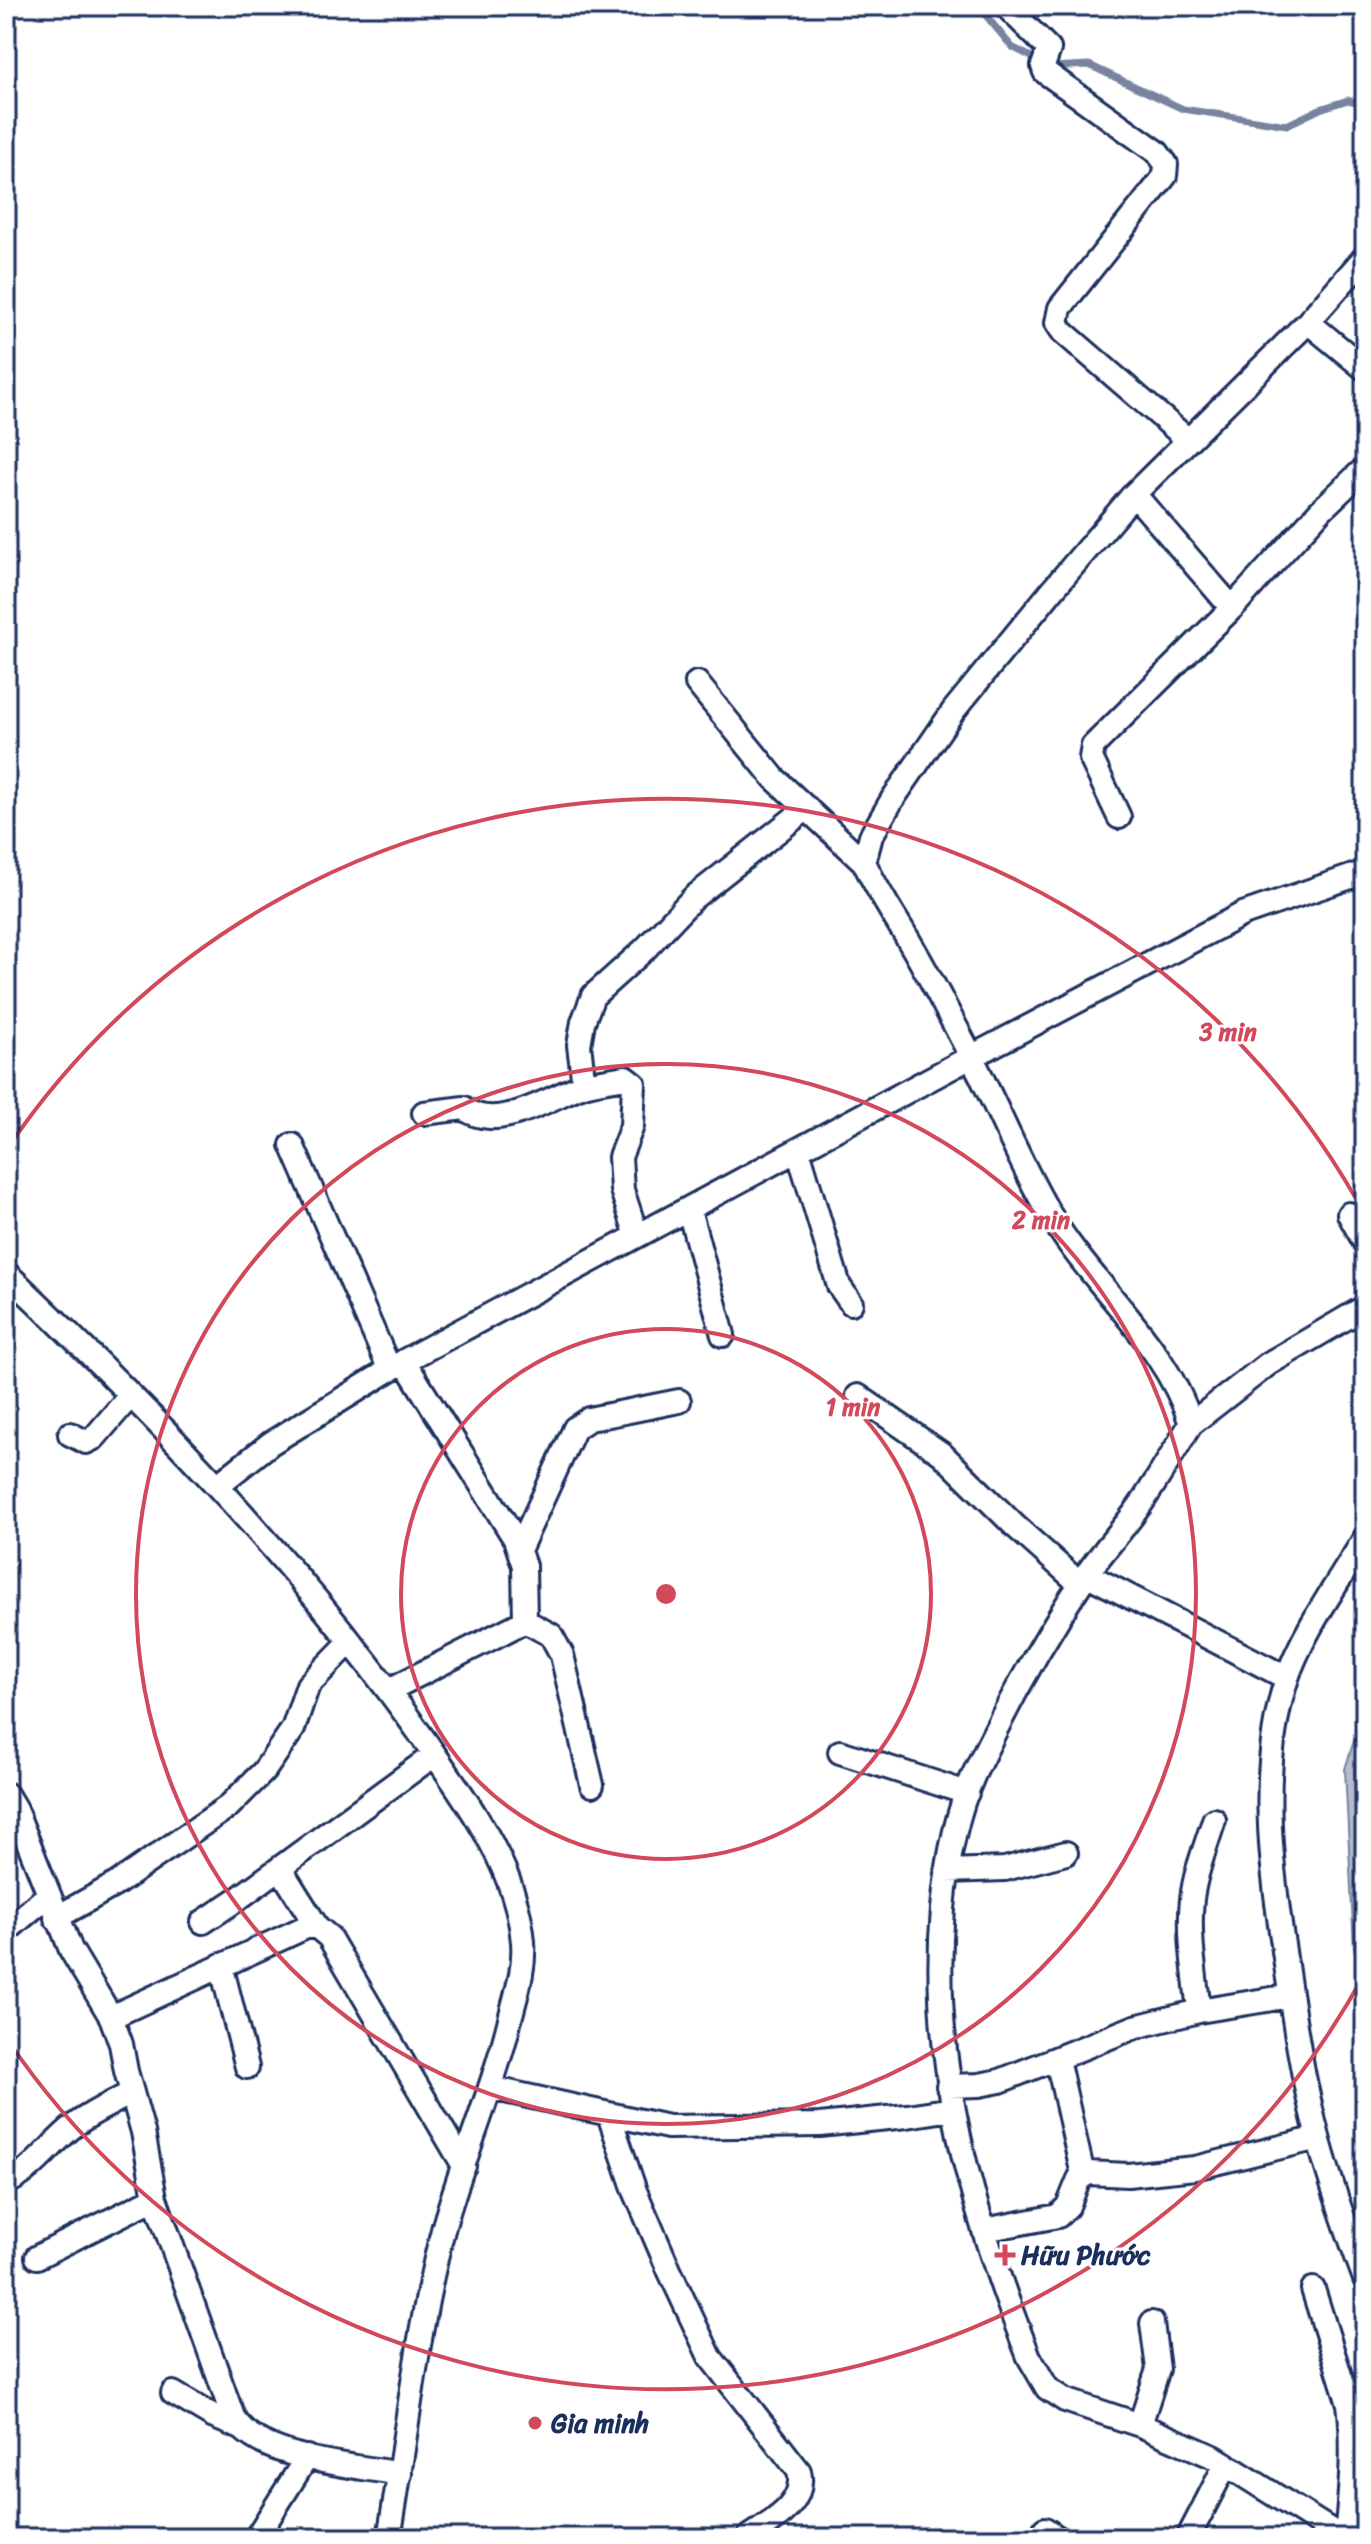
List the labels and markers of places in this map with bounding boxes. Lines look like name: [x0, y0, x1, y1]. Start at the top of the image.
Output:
centre of rings: [652, 1580, 680, 1608]
place label: Hữu Phước: [1021, 2232, 1151, 2278]
marker: Hữu Phước: [996, 2246, 1014, 2264]
place label: Gia minh: [551, 2400, 649, 2446]
marker: Gia minh: [526, 2414, 544, 2432]

